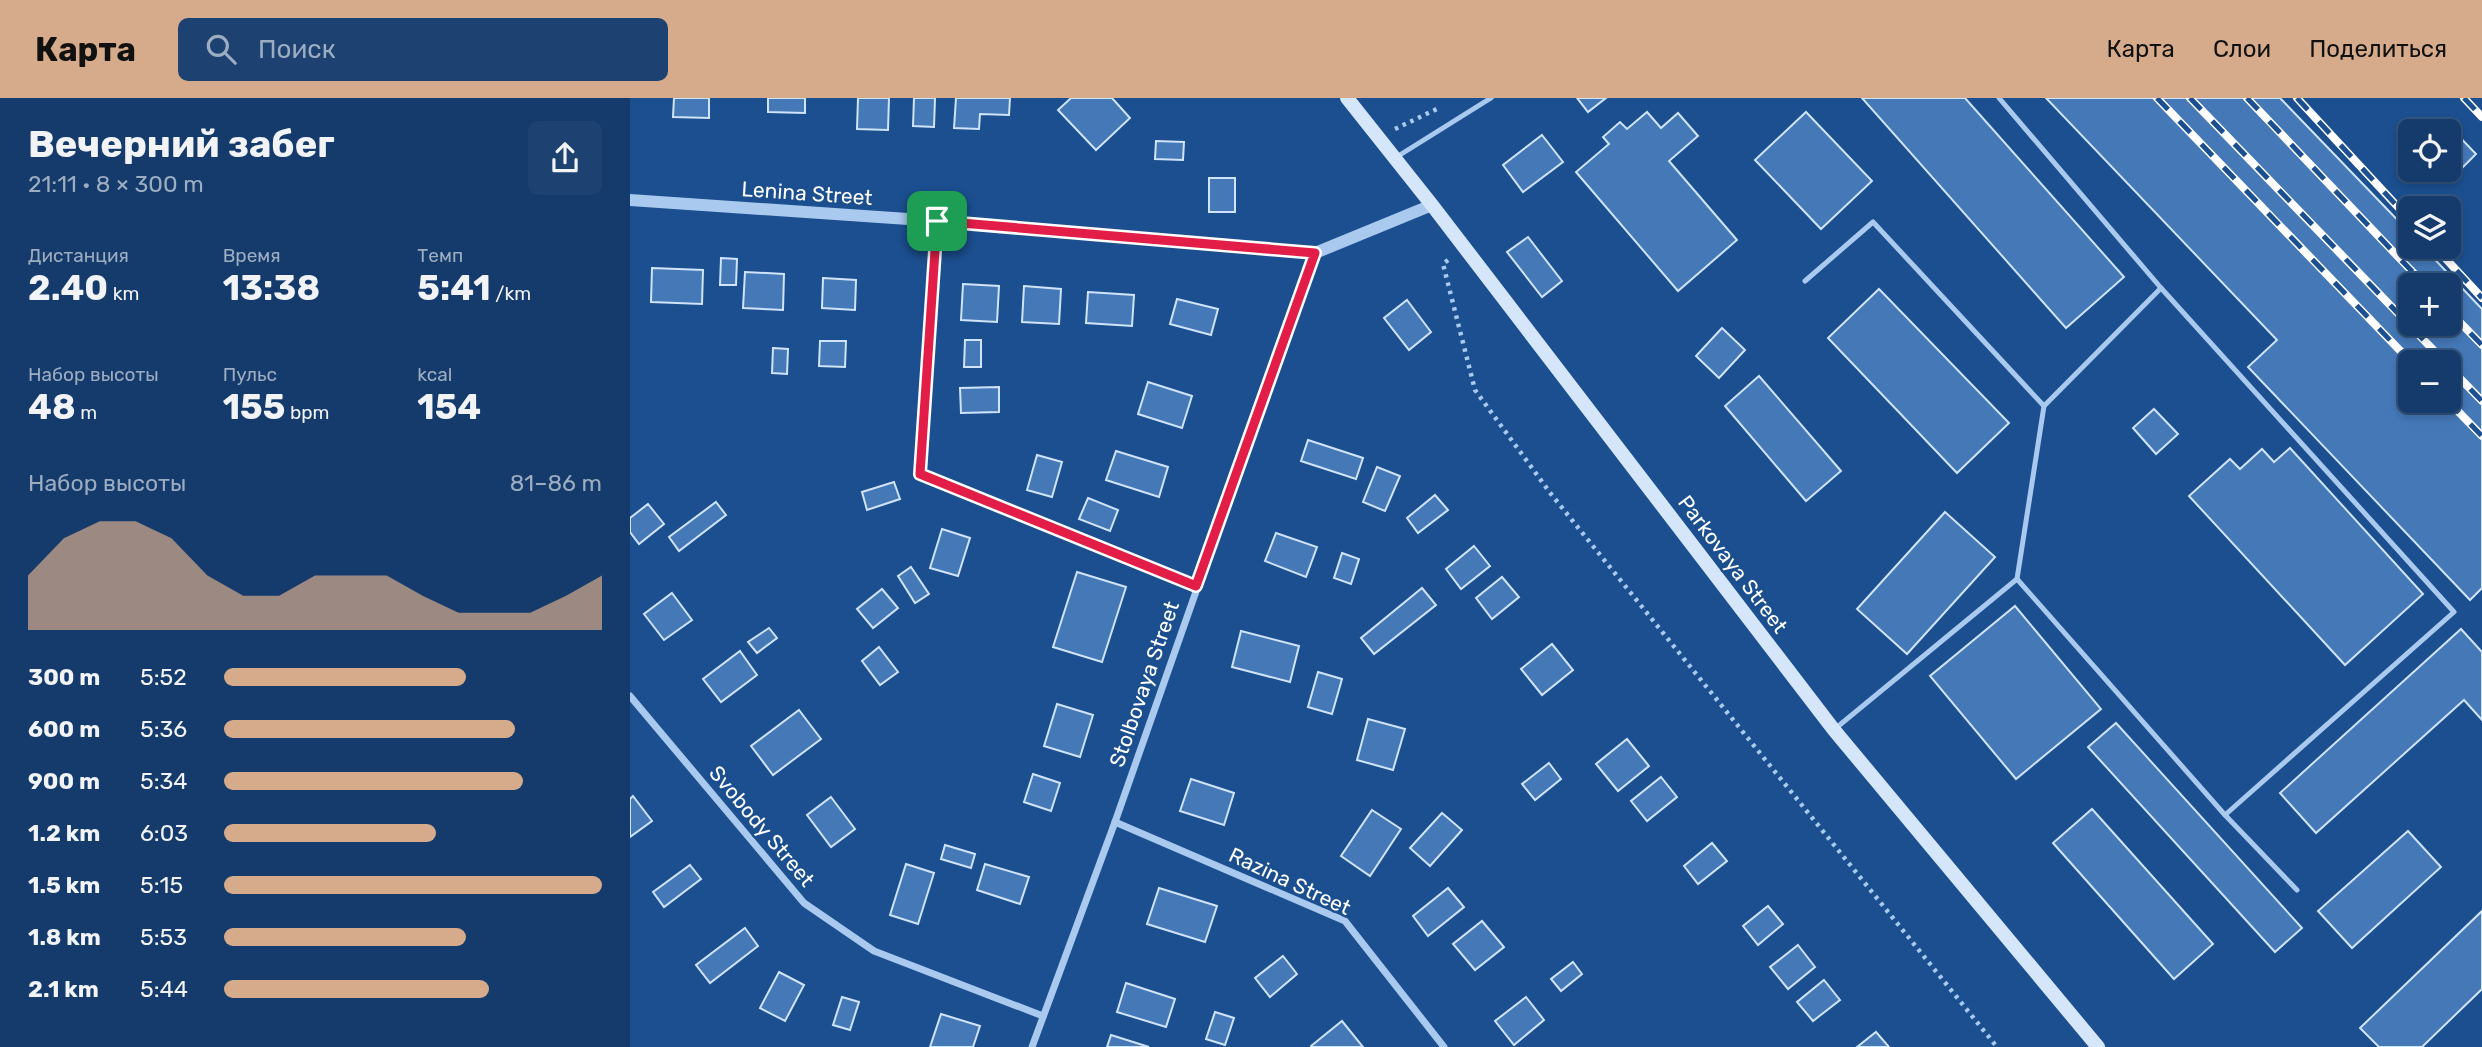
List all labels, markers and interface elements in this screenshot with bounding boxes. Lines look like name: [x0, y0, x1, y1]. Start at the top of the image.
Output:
search box: [178, 18, 668, 81]
text: Карта: [35, 30, 136, 69]
icon: search: [202, 30, 240, 68]
text: Поиск: [258, 34, 336, 65]
text: Карта: [2106, 35, 2175, 63]
text: Слои: [2213, 35, 2271, 63]
text: Поделиться: [2309, 35, 2447, 63]
map controls: [2398, 119, 2461, 413]
button: locate: [2398, 119, 2461, 182]
text: Вечерний забег: [28, 121, 335, 167]
button: share: [528, 121, 602, 195]
text: 21:11 · 8 × 300 m: [28, 170, 204, 198]
street label: Lenina Street: [741, 176, 873, 210]
pin: [907, 191, 967, 251]
button: layers: [2398, 196, 2461, 259]
icon: arrive: [918, 202, 956, 240]
text: Дистанция: [28, 244, 129, 267]
text: Время: [223, 244, 281, 267]
text: Темп: [417, 244, 463, 267]
text: 2.40: [28, 267, 108, 309]
text: 13:38: [223, 267, 320, 309]
text: 5:41: [417, 267, 491, 309]
button: +: [2398, 273, 2461, 336]
text: km: [108, 282, 140, 305]
text: /km: [491, 282, 531, 305]
button: −: [2398, 350, 2461, 413]
text: Набор высоты: [28, 363, 159, 386]
text: Пульс: [223, 363, 277, 386]
text: kcal: [417, 363, 452, 386]
text: 48: [28, 386, 76, 428]
text: 155: [223, 386, 285, 428]
text: 154: [417, 386, 481, 428]
text: m: [76, 401, 97, 424]
text: bpm: [285, 401, 329, 424]
text: Набор высоты: [28, 469, 186, 497]
text: 81–86 m: [510, 469, 602, 497]
street label: Parkovaya Street: [1673, 490, 1793, 638]
street label: Stolbovaya Street: [1104, 598, 1184, 770]
text: 300 m: [28, 663, 100, 691]
text: 5:52: [140, 663, 187, 691]
text: 600 m: [28, 715, 100, 743]
text: 5:36: [140, 715, 187, 743]
street label: Svobody Street: [704, 760, 820, 892]
text: 900 m: [28, 767, 100, 795]
text: 5:34: [140, 767, 188, 795]
text: 1.2 km: [28, 819, 100, 847]
text: 6:03: [140, 819, 188, 847]
street label: Razina Street: [1225, 842, 1355, 920]
text: 1.5 km: [28, 871, 100, 899]
text: 5:15: [140, 871, 183, 899]
text: 1.8 km: [28, 923, 101, 951]
text: 5:53: [140, 923, 187, 951]
text: 2.1 km: [28, 975, 99, 1003]
text: 5:44: [140, 975, 188, 1003]

